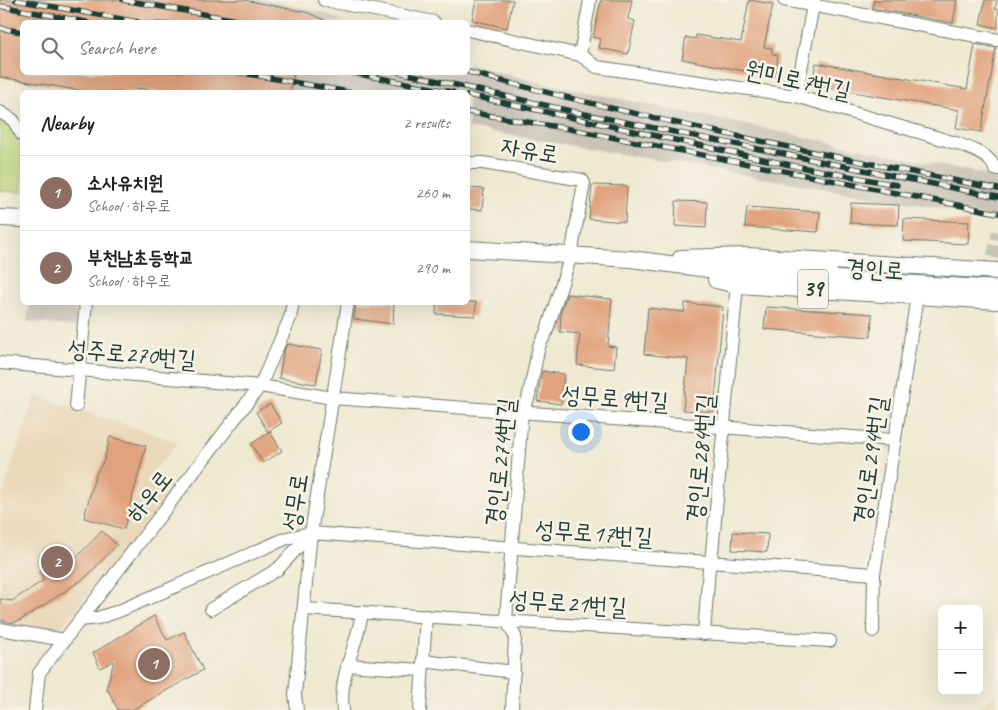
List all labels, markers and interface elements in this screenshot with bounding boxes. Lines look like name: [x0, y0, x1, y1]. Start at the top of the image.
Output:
search box: [20, 20, 470, 75]
icon: search: [38, 34, 66, 62]
text: Search here: [78, 36, 155, 60]
street label: 원미로7번길: [742, 54, 854, 106]
text: Nearby: [40, 110, 93, 136]
text: 2 results: [403, 113, 450, 133]
street label: 자유로: [499, 130, 561, 170]
text: 소사유치원: [87, 171, 163, 195]
text: 1: [52, 183, 60, 203]
text: 260 m: [416, 183, 450, 203]
text: School · 하우로: [87, 196, 171, 216]
text: 부천남초등학교: [87, 246, 194, 270]
street label: 경인로: [845, 252, 905, 286]
text: 2: [52, 258, 60, 278]
text: 290 m: [416, 258, 450, 278]
road number: 39: [798, 270, 828, 308]
text: School · 하우로: [87, 271, 171, 291]
street label: 성주로270번길: [66, 333, 198, 375]
street label: 성무로9번길: [560, 379, 670, 417]
street label: 경인로284번길: [679, 392, 721, 524]
street label: 경인로294번길: [846, 394, 894, 526]
street label: 경인로274번길: [478, 396, 522, 528]
your location: [568, 419, 594, 445]
street label: 하우로: [119, 464, 179, 528]
street label: 성무로: [276, 471, 314, 533]
street label: 성무로17번길: [534, 514, 654, 552]
pin: 2: [41, 543, 73, 581]
street label: 성무로21번길: [508, 584, 628, 622]
map controls: [938, 605, 983, 695]
button: +: [938, 605, 983, 650]
pin: 1: [138, 645, 170, 683]
button: −: [938, 650, 983, 695]

